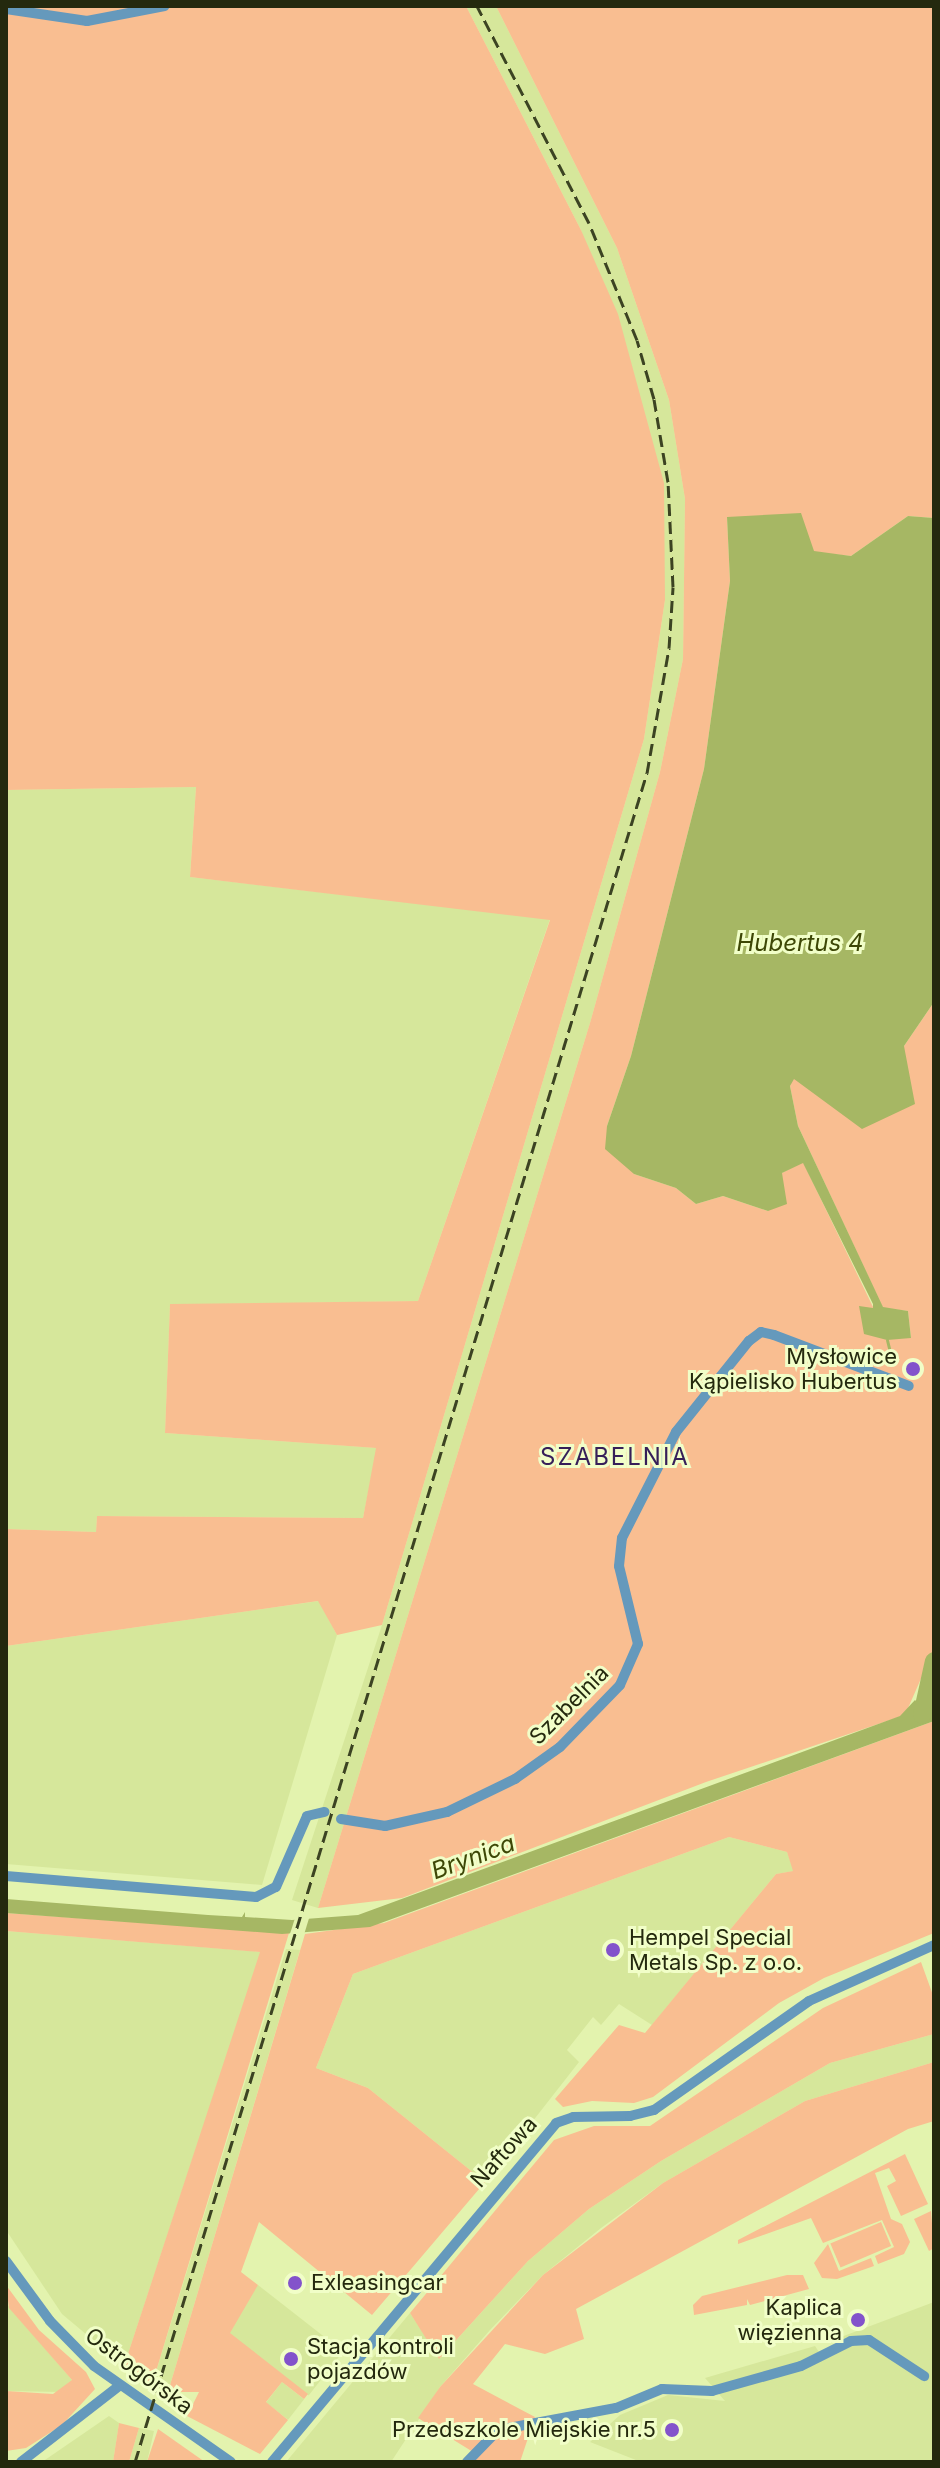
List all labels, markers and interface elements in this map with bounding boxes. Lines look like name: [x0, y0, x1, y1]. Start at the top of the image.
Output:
water label: Hubertus 4: [737, 929, 863, 957]
place label: Mysłowice Kąpielisko Hubertus: [689, 1343, 897, 1394]
marker: Mysłowice Kąpielisko Hubertus: [904, 1360, 922, 1378]
district label: SZABELNIA: [540, 1443, 690, 1471]
street label: Szabelnia: [524, 1660, 614, 1750]
water label: Brynica: [427, 1829, 519, 1885]
place label: Hempel Special Metals Sp. z o.o.: [629, 1924, 802, 1976]
marker: Hempel Special Metals Sp. z o.o.: [604, 1941, 622, 1959]
street label: Naftowa: [465, 2111, 543, 2193]
place label: Exleasingcar: [311, 2270, 444, 2296]
marker: Exleasingcar: [286, 2274, 304, 2292]
place label: Kaplica więzienna: [738, 2294, 842, 2346]
marker: Kaplica więzienna: [849, 2311, 867, 2329]
street label: Ostrogórska: [80, 2322, 198, 2420]
place label: Stacja kontroli pojazdów: [307, 2333, 454, 2384]
marker: Stacja kontroli pojazdów: [282, 2350, 300, 2368]
place label: Przedszkole Miejskie nr.5: [392, 2417, 656, 2443]
marker: Przedszkole Miejskie nr.5: [663, 2421, 681, 2439]

